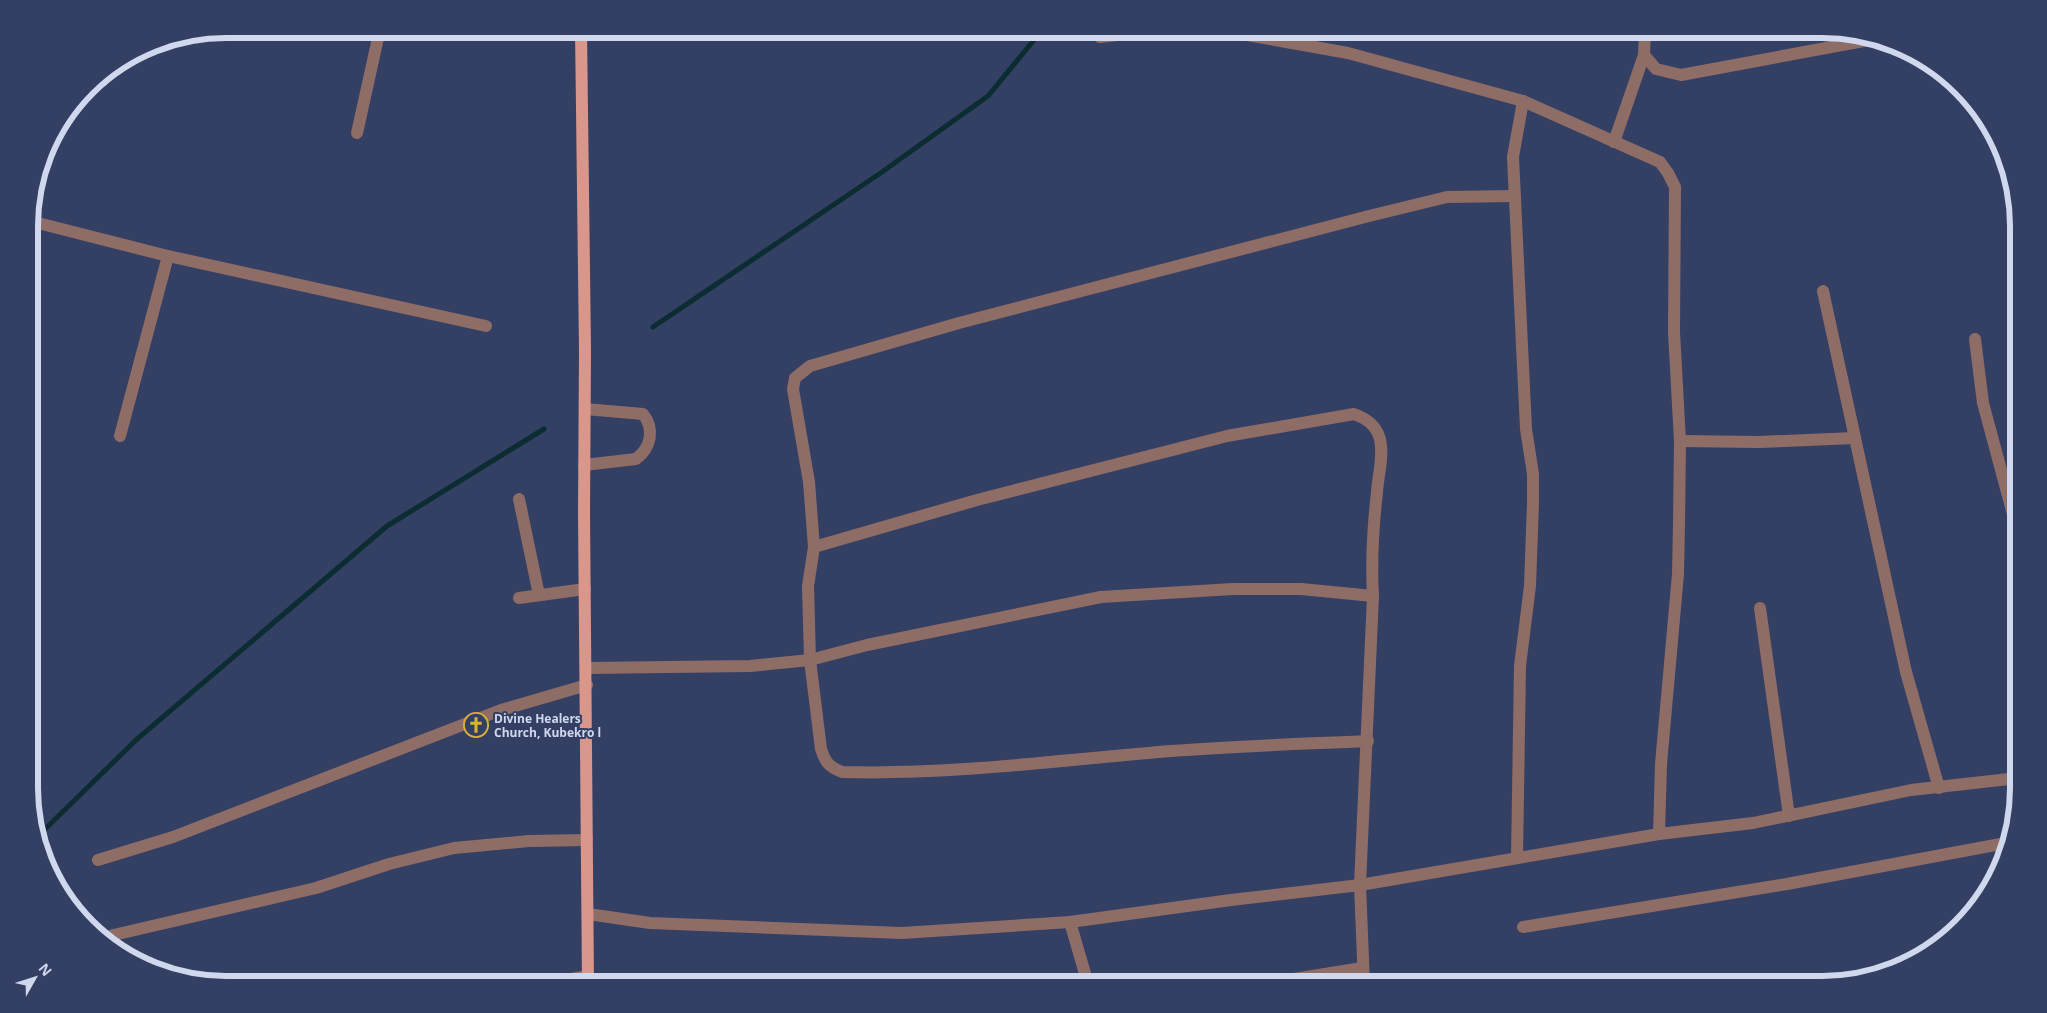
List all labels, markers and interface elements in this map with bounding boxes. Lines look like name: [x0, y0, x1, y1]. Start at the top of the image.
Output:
place label: Divine Healers Church, Kubekro l: [494, 710, 601, 741]
church icon: Divine Healers Church, Kubekro l: [463, 712, 489, 738]
north arrow: [10, 953, 60, 1003]
text: N: [35, 959, 56, 980]

